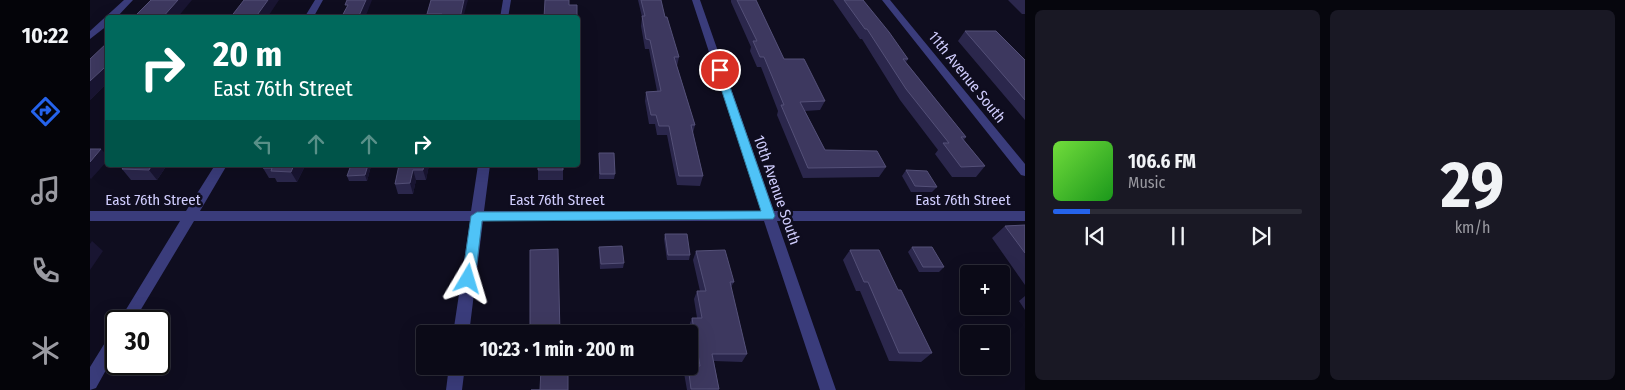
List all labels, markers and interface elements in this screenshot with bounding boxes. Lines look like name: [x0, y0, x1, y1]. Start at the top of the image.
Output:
text: 10:22: [22, 22, 68, 49]
street label: 11th Avenue South: [925, 28, 1009, 126]
text: 20 m: [213, 33, 282, 75]
icon: right: [130, 35, 195, 100]
pin: [699, 49, 741, 91]
icon: arrive: [706, 56, 734, 84]
text: East 76th Street: [213, 75, 353, 102]
icon: directions: [28, 94, 63, 129]
icon: left: [249, 130, 277, 158]
icon: ahead: [302, 130, 330, 158]
icon: ahead: [355, 130, 383, 158]
icon: right: [408, 130, 436, 158]
street label: 10th Avenue South: [750, 133, 804, 247]
text: 29: [1441, 146, 1504, 224]
text: 106.6 FM: [1128, 150, 1196, 173]
icon: music: [28, 173, 63, 208]
text: Music: [1128, 173, 1165, 192]
street label: East 76th Street: [105, 191, 201, 209]
street label: East 76th Street: [509, 191, 605, 209]
street label: East 76th Street: [915, 191, 1011, 209]
text: km/h: [1455, 218, 1490, 237]
icon: previous: [1081, 222, 1109, 250]
icon: pause: [1164, 222, 1192, 250]
icon: next: [1247, 222, 1275, 250]
position arrow: [441, 252, 493, 304]
icon: phone: [28, 253, 63, 288]
map controls: [960, 265, 1010, 375]
button: +: [960, 265, 1010, 315]
speed limit sign: 30: [105, 310, 170, 375]
button: −: [960, 325, 1010, 375]
icon: climate: [28, 333, 63, 368]
text: 10:23 · 1 min · 200 m: [480, 338, 634, 361]

